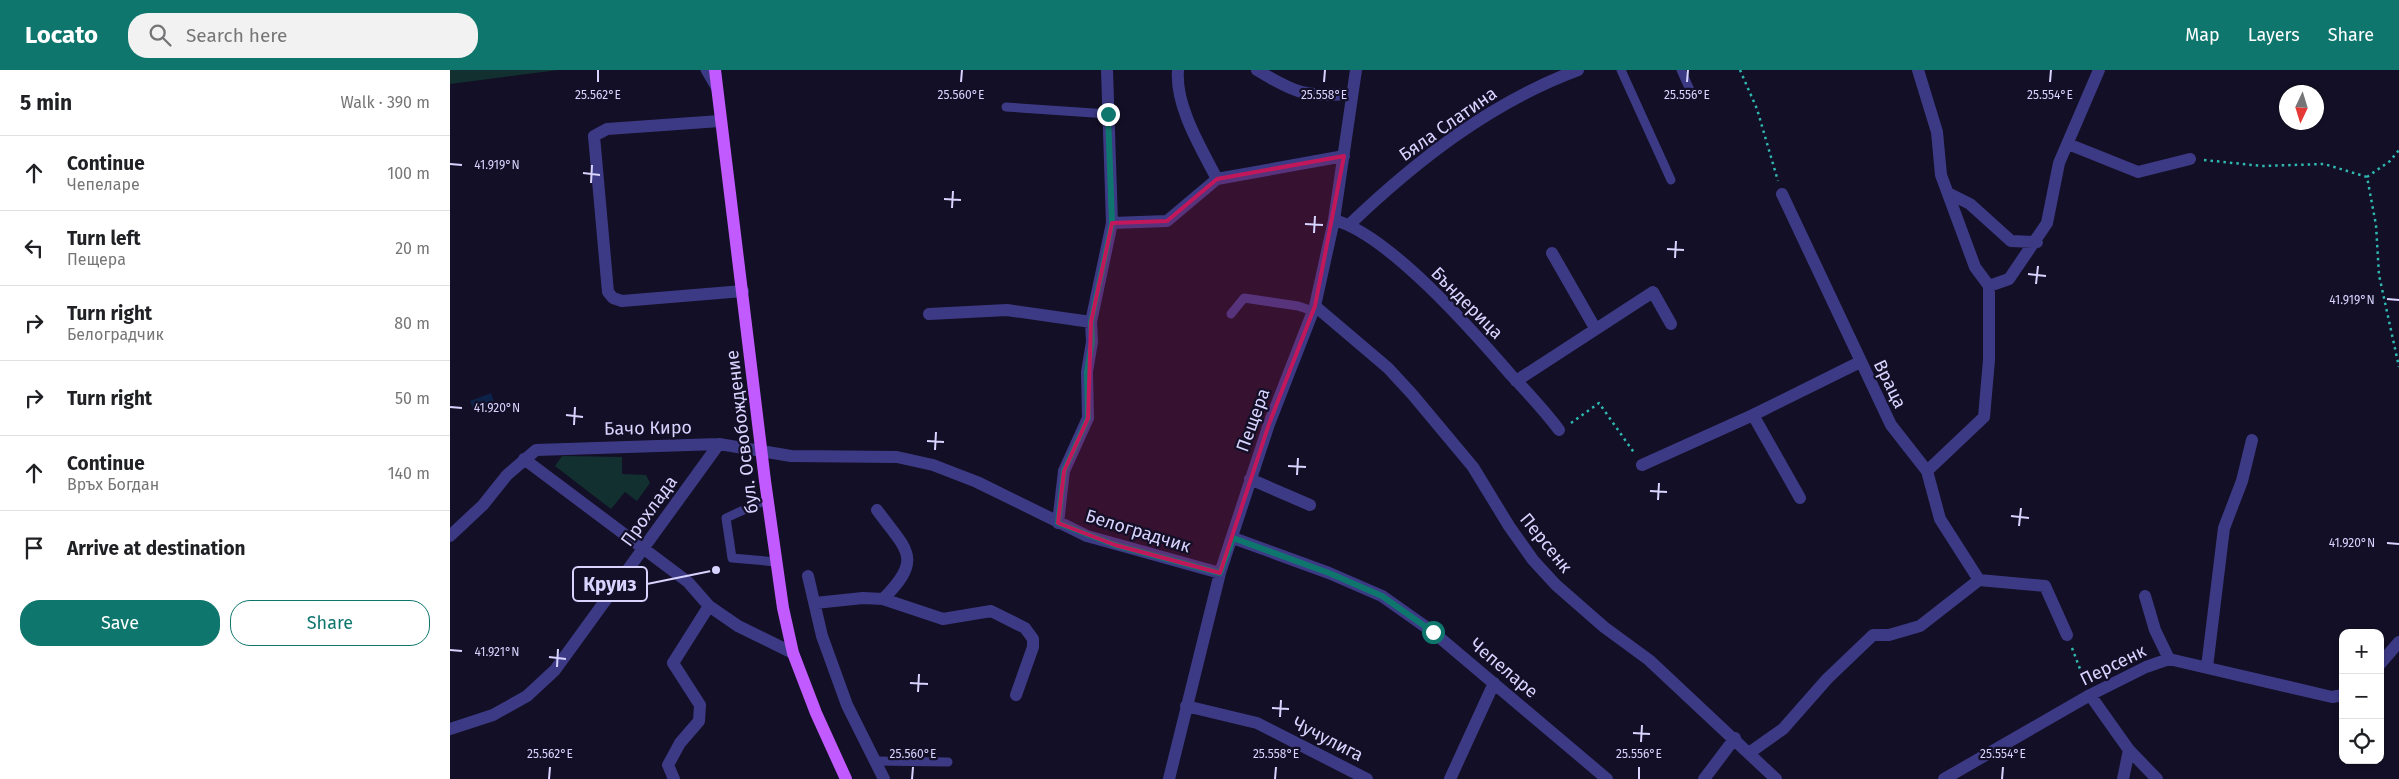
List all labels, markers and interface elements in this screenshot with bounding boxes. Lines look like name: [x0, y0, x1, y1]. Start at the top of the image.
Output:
search box: [128, 13, 478, 58]
text: Locato: [25, 21, 98, 49]
icon: search: [146, 21, 174, 49]
text: Search here: [186, 24, 287, 47]
text: Map: [2185, 24, 2220, 46]
text: Layers: [2248, 24, 2300, 46]
text: Share: [2328, 24, 2374, 46]
street label: Бяла Слатина: [1395, 82, 1501, 166]
north arrow: [2279, 85, 2324, 130]
text: 25.562°E: [575, 88, 621, 102]
text: 25.560°E: [938, 88, 984, 102]
text: 25.558°E: [1301, 88, 1347, 102]
text: 25.556°E: [1664, 88, 1710, 102]
text: 25.554°E: [2027, 88, 2073, 102]
text: 5 min: [20, 90, 72, 116]
text: Walk · 390 m: [340, 93, 430, 112]
route end: [1097, 103, 1120, 126]
text: Continue: [67, 152, 145, 175]
text: 41.919°N: [474, 158, 520, 172]
icon: ahead: [20, 159, 48, 187]
text: 100 m: [387, 164, 430, 183]
text: Чепеларе: [67, 175, 140, 194]
text: Turn left: [67, 227, 141, 250]
icon: left: [20, 234, 48, 262]
text: 20 m: [395, 239, 430, 258]
text: Пещера: [67, 250, 126, 269]
street label: Бъндерица: [1426, 262, 1508, 344]
text: 41.919°N: [2329, 293, 2375, 307]
text: Turn right: [67, 302, 152, 325]
icon: right: [20, 309, 48, 337]
text: 80 m: [394, 314, 430, 333]
text: Белоградчик: [67, 325, 164, 344]
street label: бул. Освобождение: [721, 349, 763, 515]
street label: Враца: [1869, 356, 1911, 412]
icon: right: [20, 384, 48, 412]
street label: Пещера: [1231, 385, 1275, 455]
text: Turn right: [67, 387, 152, 410]
text: 50 m: [395, 389, 430, 408]
text: 41.920°N: [474, 401, 520, 415]
street label: Бачо Киро: [604, 416, 692, 440]
text: Continue: [67, 452, 145, 475]
icon: ahead: [20, 459, 48, 487]
text: 140 m: [388, 464, 430, 483]
street label: Прохлада: [616, 471, 682, 551]
text: Връх Богдан: [67, 475, 159, 494]
street label: Белоградчик: [1083, 505, 1194, 558]
street label: Персенк: [1515, 509, 1577, 578]
icon: arrive: [20, 534, 48, 562]
text: 41.920°N: [2329, 536, 2375, 550]
text: Arrive at destination: [67, 537, 246, 560]
callout: Круиз: [573, 567, 647, 601]
text: Круиз: [583, 573, 637, 596]
button: Save: [20, 600, 220, 646]
button: Share: [230, 600, 430, 646]
route start: [1422, 621, 1445, 644]
map controls: [2339, 629, 2384, 764]
button: +: [2339, 629, 2384, 674]
street label: Чепеларе: [1466, 633, 1542, 703]
street label: Персенк: [2076, 639, 2150, 690]
text: 41.921°N: [475, 645, 519, 659]
button: −: [2339, 674, 2384, 719]
street label: Чучулига: [1289, 712, 1367, 766]
button: locate: [2339, 719, 2384, 764]
text: 25.562°E: [527, 747, 573, 761]
text: 25.560°E: [890, 747, 936, 761]
text: 25.558°E: [1253, 747, 1299, 761]
text: 25.556°E: [1616, 747, 1662, 761]
text: 25.554°E: [1980, 747, 2026, 761]

